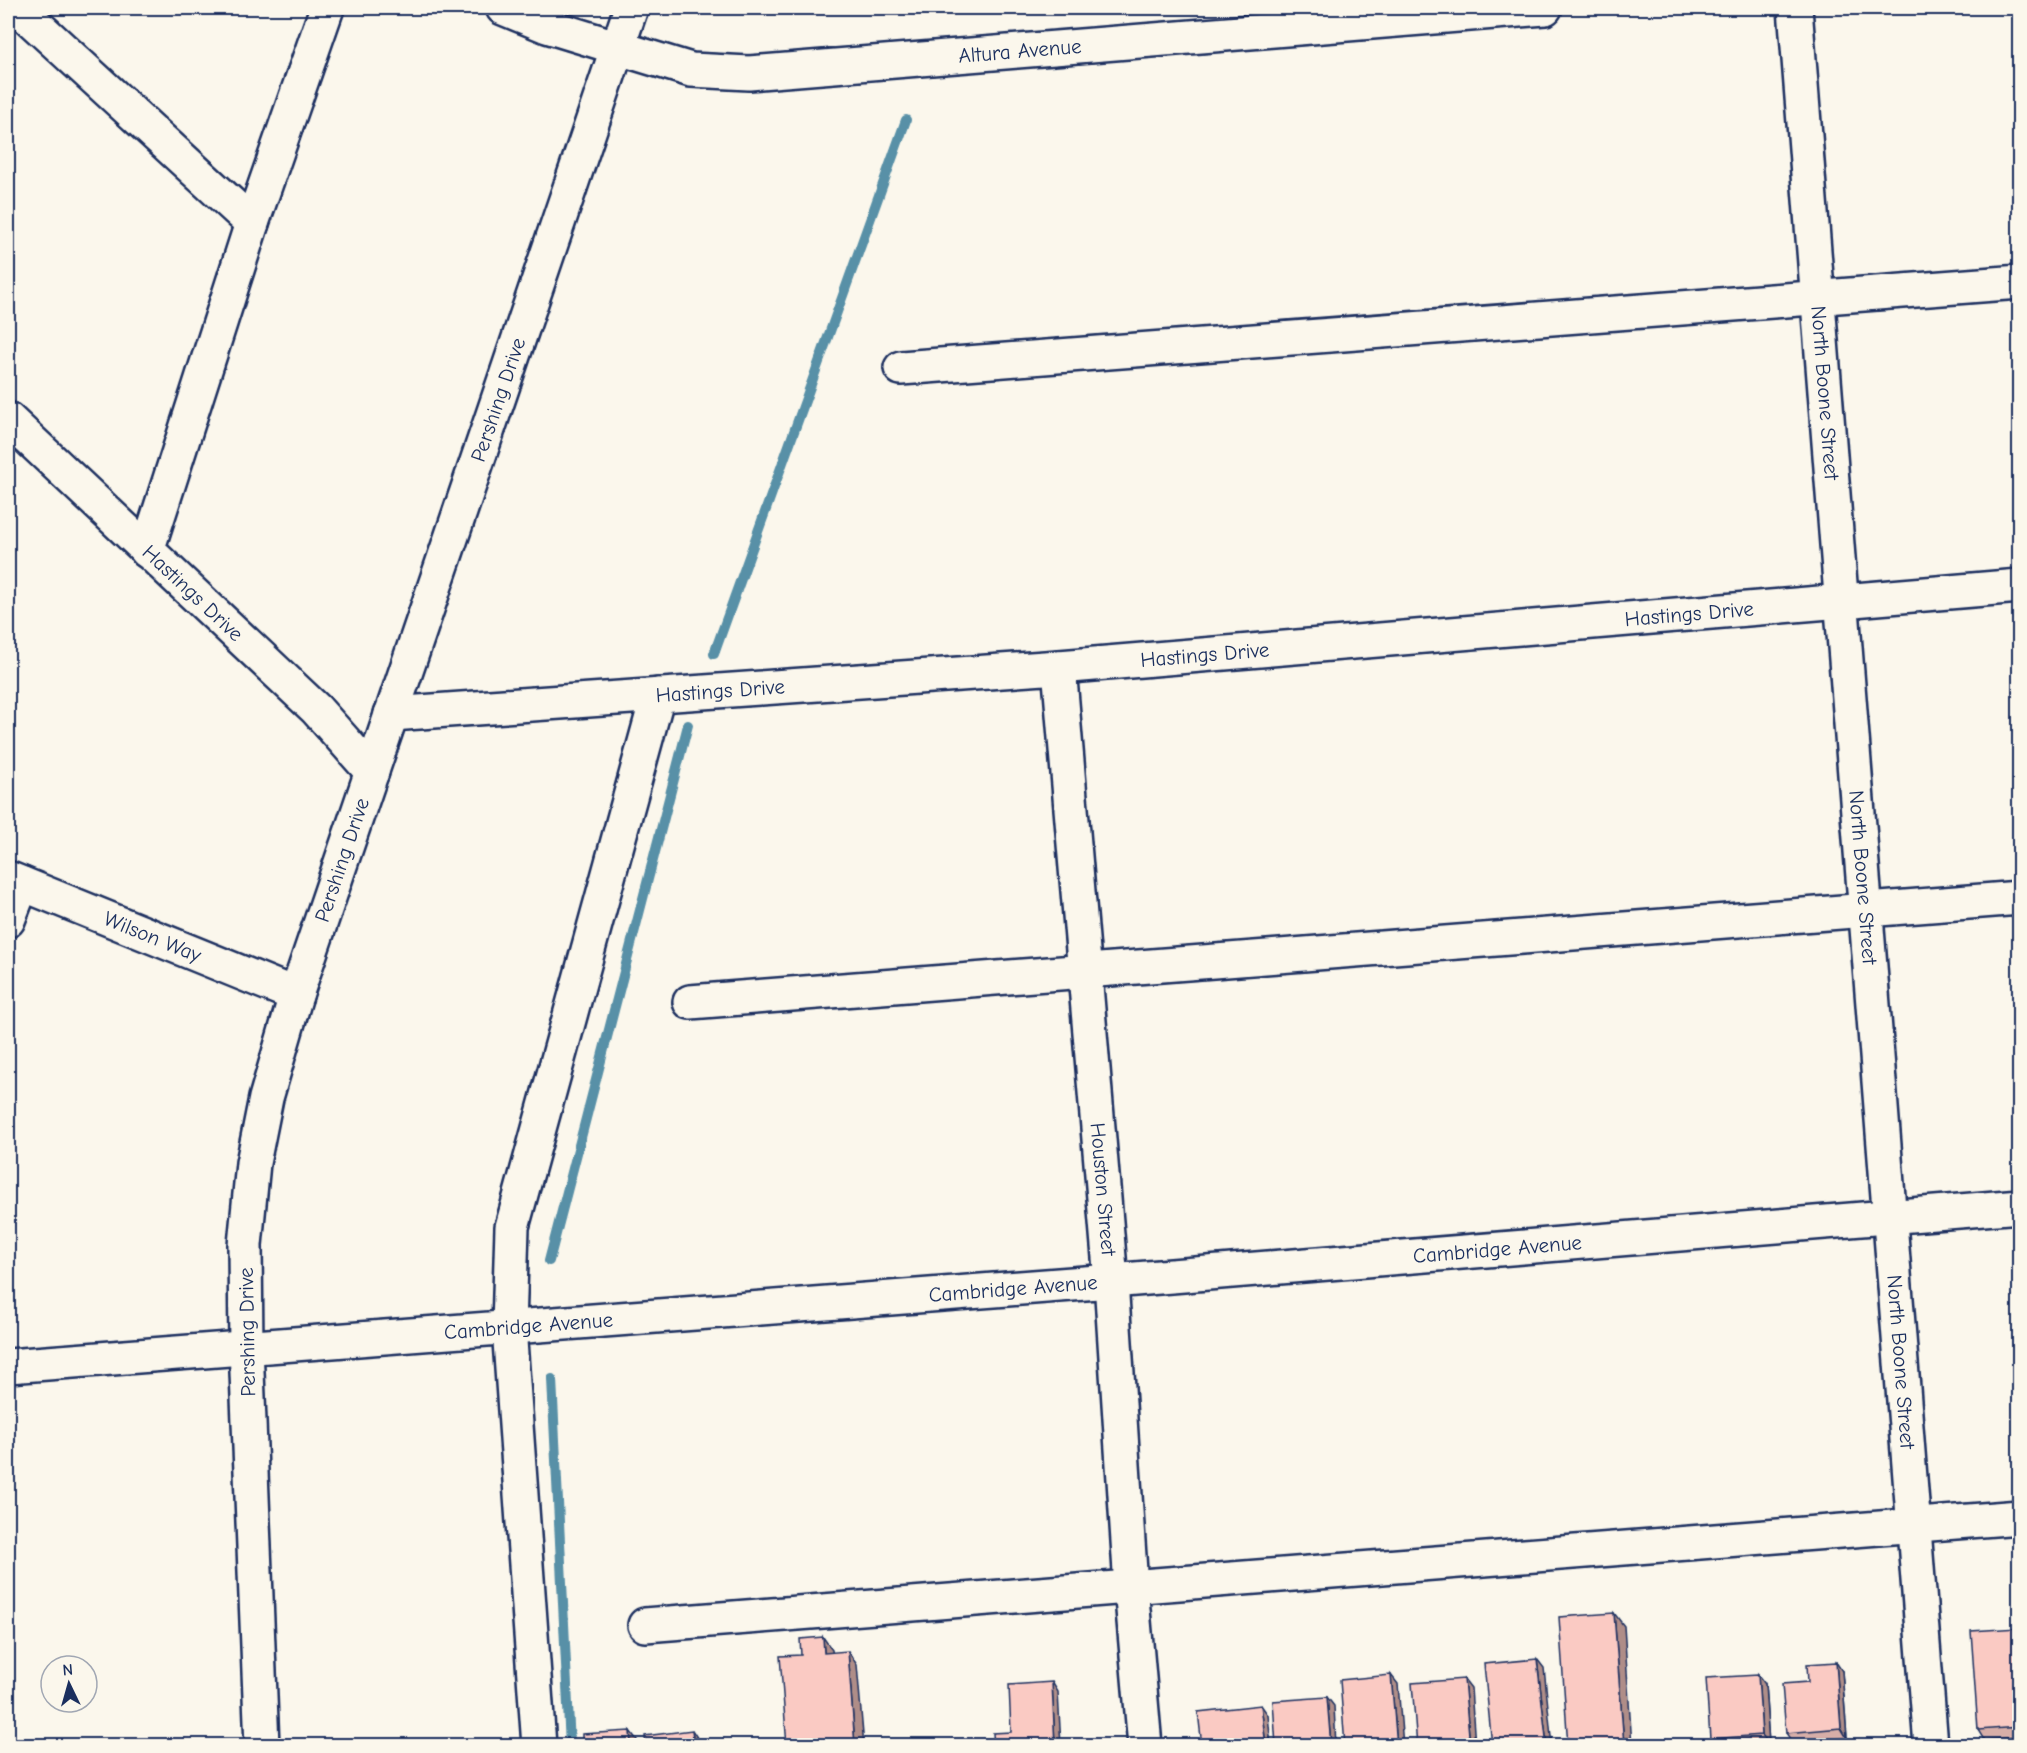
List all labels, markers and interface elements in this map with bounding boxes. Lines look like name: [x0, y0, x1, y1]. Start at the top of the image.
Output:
street label: Altura Avenue: [957, 34, 1082, 68]
street label: North Boone Street: [1806, 305, 1844, 482]
street label: Pershing Drive: [466, 334, 530, 465]
street label: Hastings Drive: [138, 540, 248, 646]
street label: Hastings Drive: [1624, 597, 1755, 631]
street label: Hastings Drive: [1139, 637, 1270, 672]
street label: Hastings Drive: [655, 674, 786, 707]
street label: North Boone Street: [1844, 789, 1882, 966]
street label: Pershing Drive: [310, 795, 374, 925]
street label: Wilson Way: [100, 906, 205, 967]
street label: Houston Street: [1086, 1122, 1121, 1258]
street label: Cambridge Avenue: [1412, 1230, 1583, 1268]
street label: Pershing Drive: [234, 1267, 260, 1397]
street label: Cambridge Avenue: [928, 1270, 1098, 1307]
street label: North Boone Street: [1882, 1274, 1920, 1451]
street label: Cambridge Avenue: [443, 1307, 614, 1344]
north arrow: [39, 1654, 99, 1714]
text: N: [62, 1661, 74, 1679]

